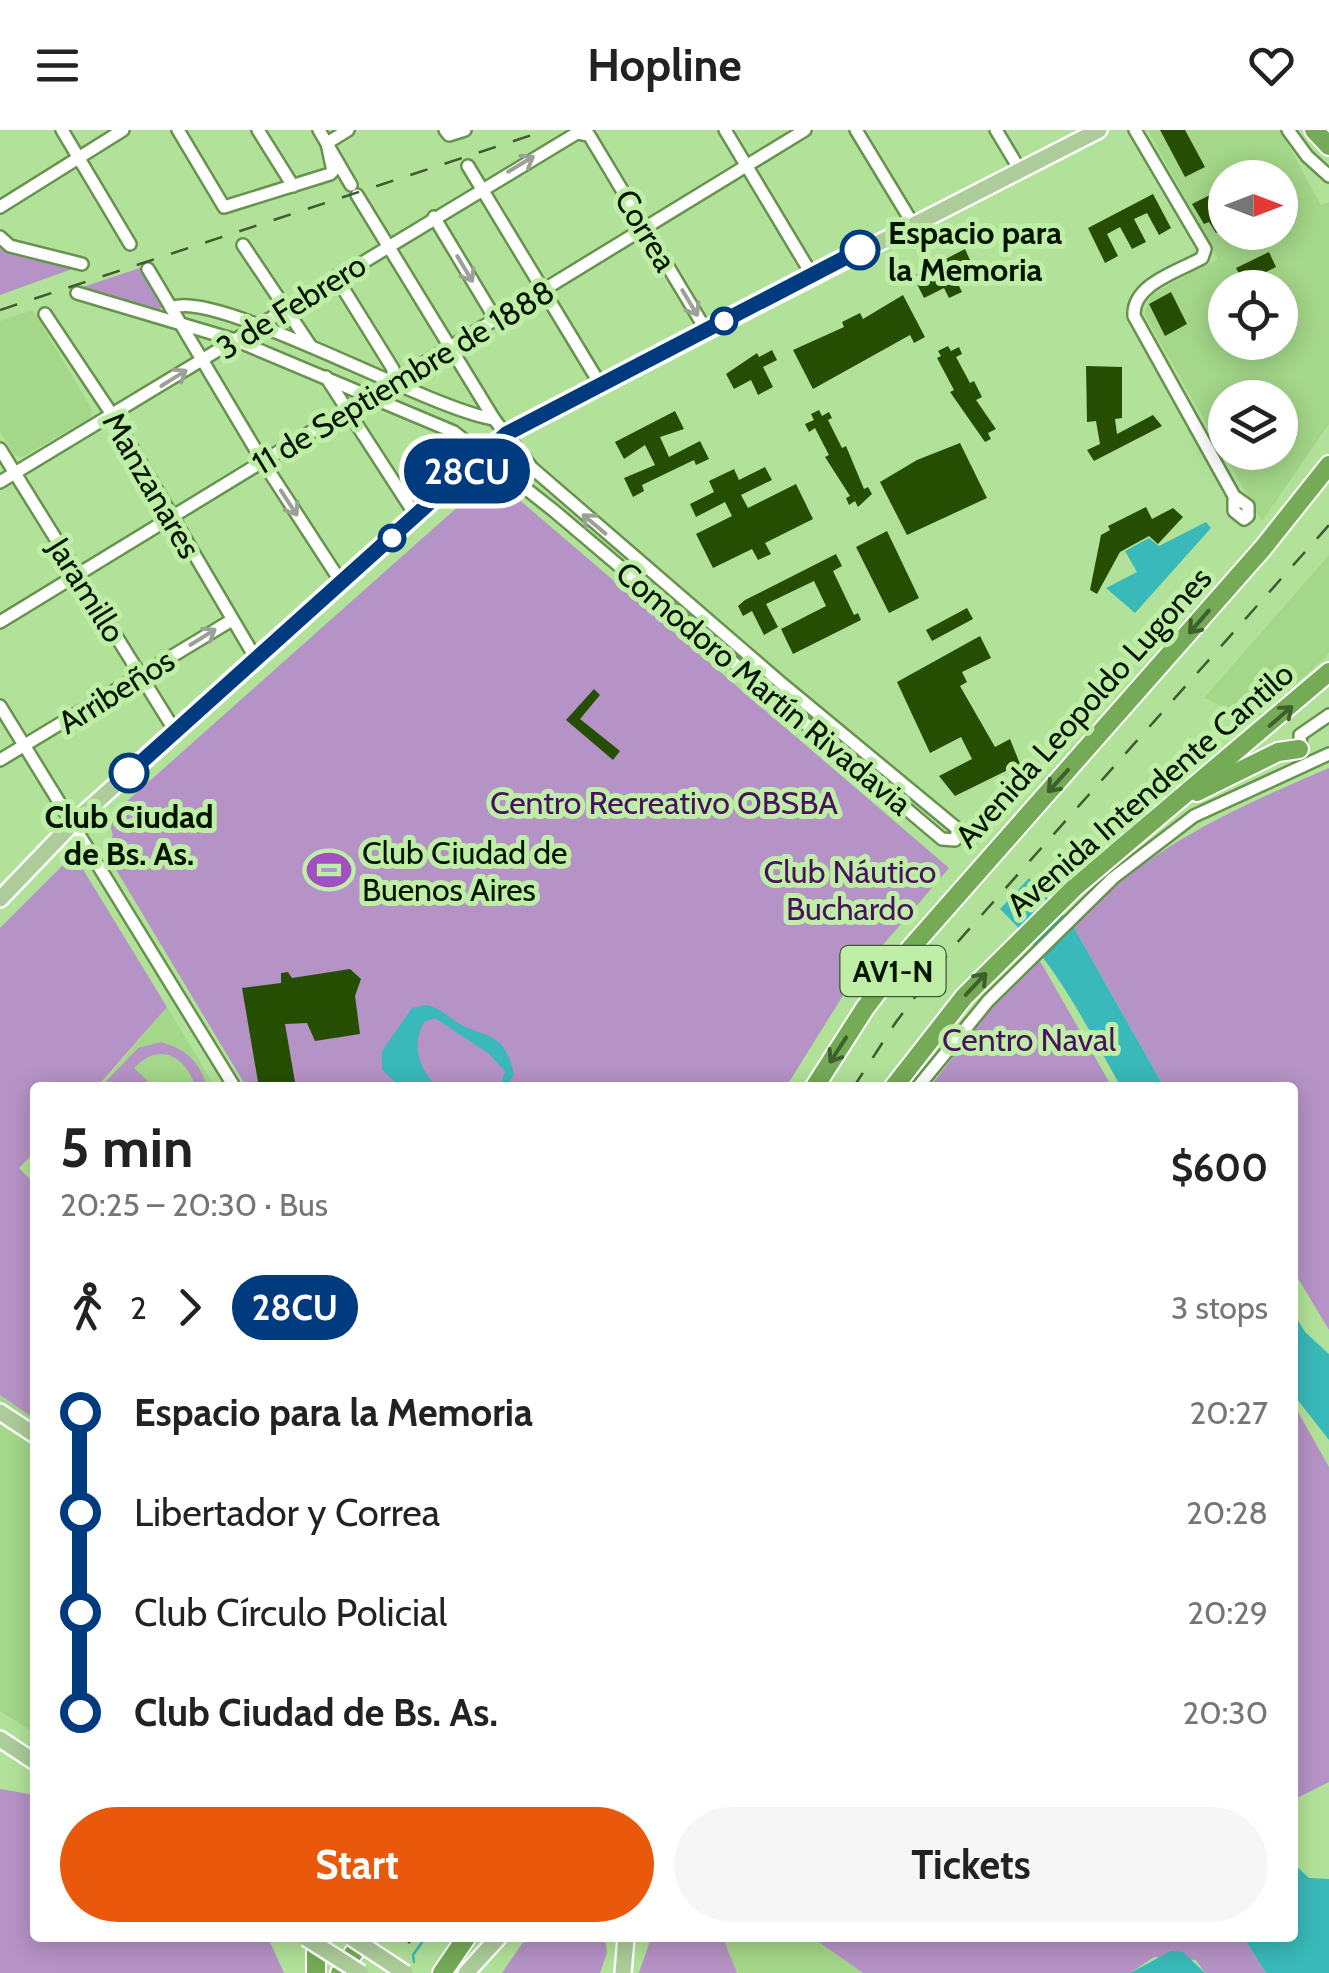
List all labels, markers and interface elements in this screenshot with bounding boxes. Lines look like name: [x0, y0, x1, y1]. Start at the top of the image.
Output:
icon: menu: [30, 38, 85, 93]
text: Hopline: [587, 38, 742, 92]
icon: heart: [1244, 38, 1299, 93]
one-way arrow: [506, 154, 535, 174]
north arrow: [1208, 160, 1298, 250]
map controls: [1208, 160, 1298, 470]
street label: Correa: [607, 182, 686, 278]
place label: Espacio para la Memoria: [888, 213, 1062, 289]
marker: Espacio para la Memoria: [841, 231, 879, 269]
street label: 3 de Febrero: [209, 245, 373, 367]
one-way arrow: [455, 254, 475, 283]
button: locate: [1208, 270, 1298, 360]
street label: 11 de Septiembre de 1888: [245, 271, 561, 483]
one-way arrow: [680, 288, 700, 317]
unlabelled marker: [711, 308, 737, 334]
one-way arrow: [159, 368, 187, 388]
button: layers: [1208, 380, 1298, 470]
street label: Manzanares: [95, 405, 209, 565]
line badge: 28CU: [397, 438, 537, 504]
text: 28CU: [424, 450, 510, 493]
one-way arrow: [279, 488, 300, 517]
one-way arrow: [582, 512, 607, 535]
unlabelled marker: [379, 525, 405, 551]
street label: Jaramillo: [39, 530, 134, 649]
street label: Comodoro Martín Rivadavia: [608, 553, 920, 823]
street label: Avenida Leopoldo Lugones: [947, 559, 1219, 855]
one-way arrow: [1189, 608, 1211, 634]
one-way arrow: [188, 627, 217, 648]
street label: Arribeños: [51, 640, 181, 742]
street label: Avenida Intendente Cantilo: [999, 654, 1301, 924]
one-way arrow: [1267, 705, 1293, 727]
marker: Club Ciudad de Bs. As.: [110, 754, 148, 792]
one-way arrow: [1047, 768, 1070, 793]
park label: Centro Recreativo OBSBA: [490, 783, 838, 822]
place label: Club Ciudad de Bs. As.: [45, 797, 213, 873]
place label: Club Ciudad de Buenos Aires: [362, 833, 567, 909]
sports icon: Club Ciudad de Buenos Aires: [305, 846, 353, 894]
park label: Club Náutico Buchardo: [764, 852, 936, 928]
road number: AV1-N: [840, 946, 946, 996]
one-way arrow: [964, 973, 988, 997]
park label: Centro Naval: [942, 1020, 1116, 1059]
one-way arrow: [827, 1036, 848, 1064]
text: 5 min: [60, 1114, 193, 1181]
text: $600: [1171, 1144, 1268, 1191]
text: 20:25 – 20:30 · Bus: [60, 1185, 328, 1224]
icon: walk: [60, 1280, 115, 1335]
icon: forward: [162, 1280, 217, 1335]
text: 28CU: [252, 1286, 338, 1329]
text: 2: [130, 1288, 147, 1327]
text: 3 stops: [1171, 1288, 1268, 1327]
text: Espacio para la Memoria: [134, 1389, 533, 1436]
text: 20:27: [1189, 1393, 1268, 1432]
text: Libertador y Correa: [134, 1489, 440, 1536]
text: 20:28: [1186, 1493, 1268, 1532]
text: Club Círculo Policial: [134, 1589, 447, 1636]
text: 20:29: [1187, 1593, 1268, 1632]
text: Club Ciudad de Bs. As.: [134, 1689, 498, 1736]
text: 20:30: [1183, 1693, 1268, 1732]
button: Start: [60, 1807, 654, 1922]
button: Tickets: [674, 1807, 1268, 1922]

